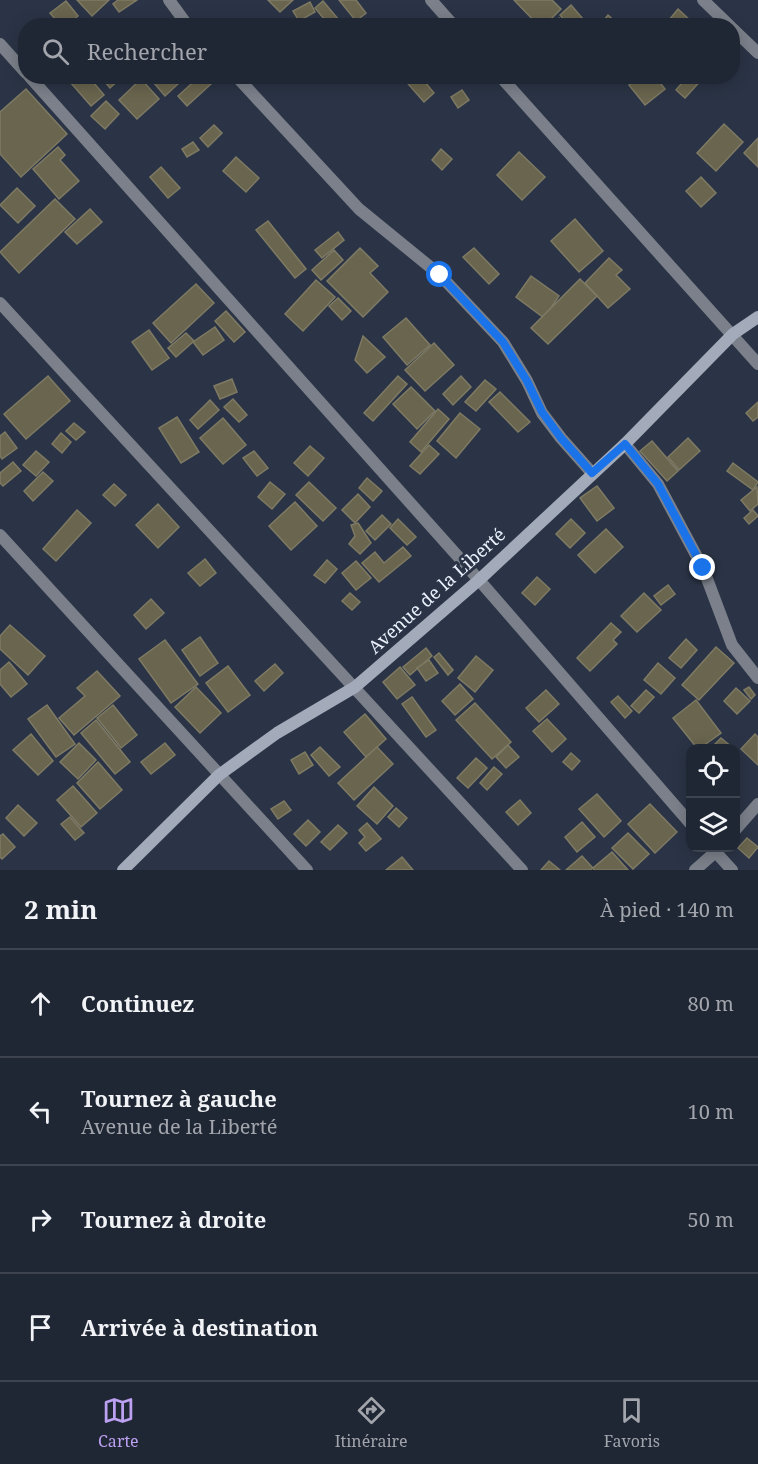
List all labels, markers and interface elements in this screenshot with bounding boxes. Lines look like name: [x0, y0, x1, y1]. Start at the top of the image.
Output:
search box: [18, 18, 740, 84]
icon: search: [39, 35, 72, 68]
text: Rechercher: [87, 36, 207, 66]
route start: [426, 261, 452, 287]
street label: Avenue de la Liberté: [363, 522, 510, 658]
route end: [689, 554, 715, 580]
map controls: [686, 744, 740, 852]
button: locate: [686, 744, 740, 798]
button: layers: [686, 798, 740, 852]
text: 2 min: [24, 891, 98, 927]
text: À pied · 140 m: [600, 896, 734, 923]
icon: ahead: [24, 987, 57, 1020]
text: Continuez: [81, 988, 194, 1018]
text: 80 m: [688, 990, 734, 1017]
text: Tournez à gauche: [81, 1083, 277, 1113]
icon: left: [24, 1095, 57, 1128]
text: 10 m: [688, 1098, 734, 1125]
text: Avenue de la Liberté: [81, 1113, 278, 1140]
icon: right: [24, 1203, 57, 1236]
text: Tournez à droite: [81, 1204, 266, 1234]
text: 50 m: [688, 1206, 734, 1233]
icon: arrive: [24, 1311, 57, 1344]
text: Arrivée à destination: [81, 1312, 318, 1342]
tab: Carte: [98, 1394, 139, 1452]
tab: Itinéraire: [335, 1394, 408, 1452]
tab: Favoris: [604, 1394, 660, 1452]

